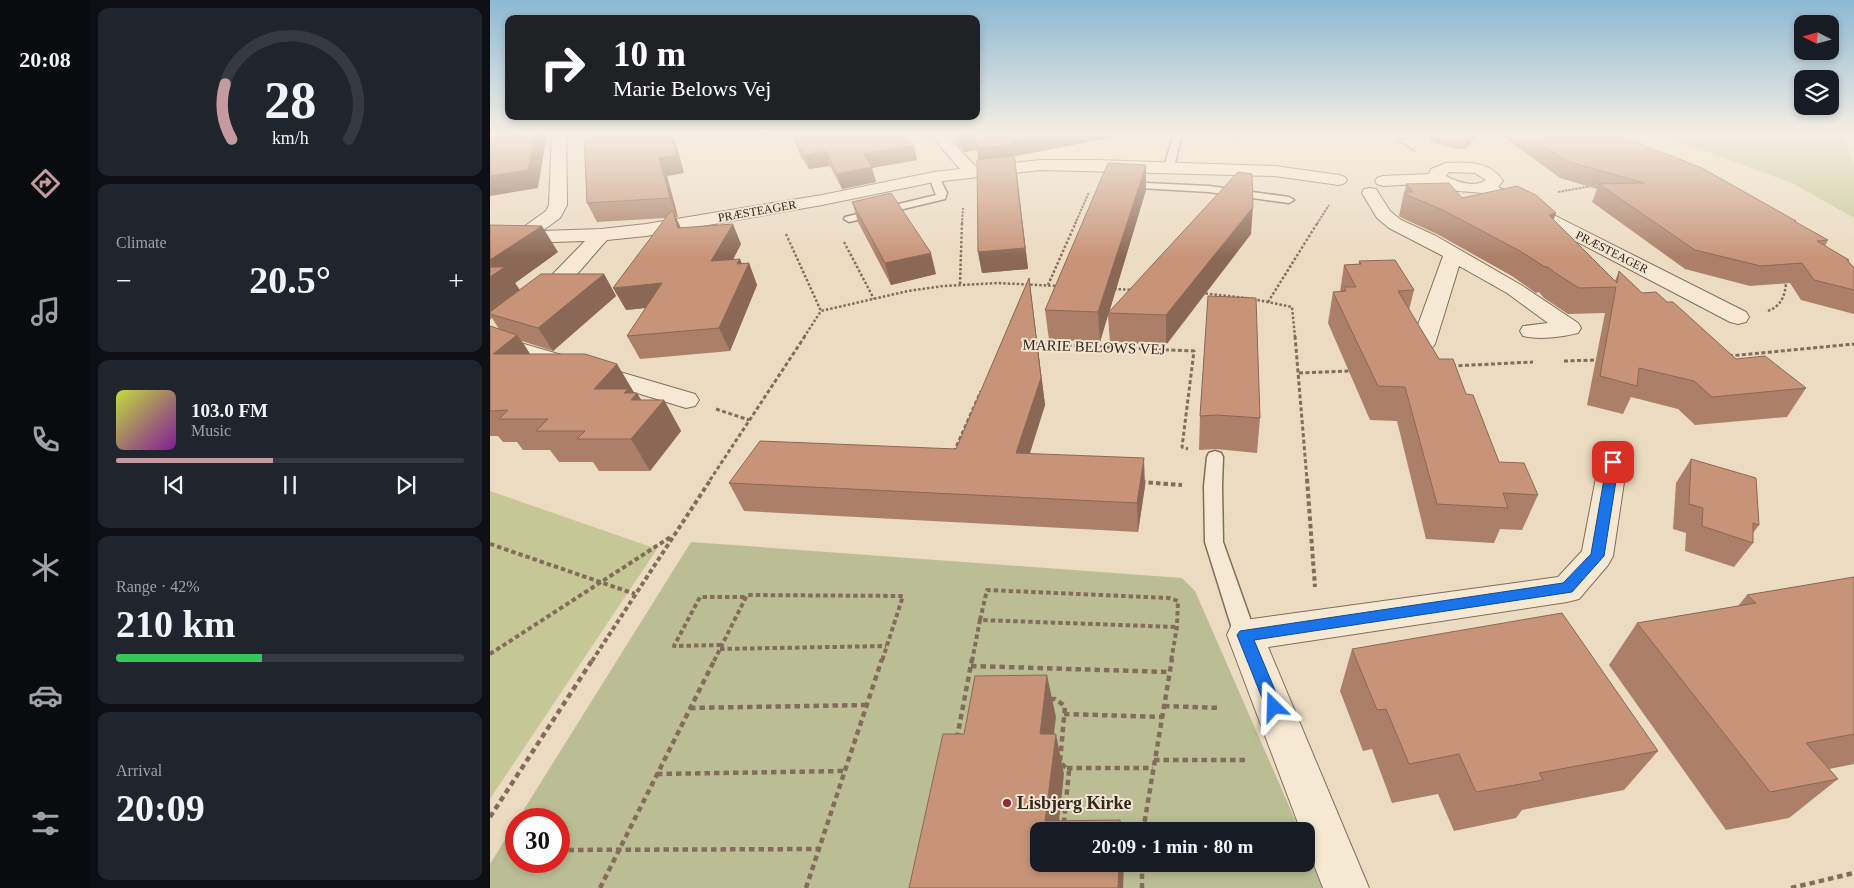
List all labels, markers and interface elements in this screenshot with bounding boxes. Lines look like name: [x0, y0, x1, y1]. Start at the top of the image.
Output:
north arrow: [1794, 15, 1839, 60]
map controls: [1794, 15, 1839, 115]
icon: right: [530, 35, 595, 100]
text: 10 m: [613, 35, 686, 74]
text: 20:08: [19, 47, 71, 72]
button: layers: [1794, 70, 1839, 115]
text: 28: [264, 72, 316, 129]
text: Marie Belows Vej: [613, 76, 771, 101]
text: km/h: [272, 128, 308, 148]
icon: directions: [28, 166, 63, 201]
street label: PRÆSTEAGER: [717, 197, 797, 225]
street label: PRÆSTEAGER: [1573, 228, 1651, 276]
text: Climate: [116, 234, 167, 251]
text: 20.5°: [249, 259, 331, 301]
text: −: [116, 265, 132, 296]
text: +: [448, 265, 464, 296]
icon: music: [28, 294, 63, 329]
street label: MARIE BELOWS VEJ: [1022, 337, 1166, 357]
text: 103.0 FM: [191, 400, 268, 421]
icon: phone: [28, 422, 63, 457]
text: Music: [191, 422, 231, 439]
pin: [1592, 441, 1634, 483]
icon: arrive: [1599, 448, 1627, 476]
icon: previous: [160, 471, 188, 499]
icon: pause: [276, 471, 304, 499]
icon: next: [392, 471, 420, 499]
icon: climate: [28, 550, 63, 585]
text: Range · 42%: [116, 578, 200, 595]
text: 210 km: [116, 603, 235, 645]
icon: car: [28, 678, 63, 713]
position arrow: [1247, 680, 1299, 732]
text: Arrival: [116, 762, 162, 779]
text: 20:09: [116, 787, 205, 829]
place label: Lisbjerg Kirke: [1017, 793, 1132, 813]
marker: Lisbjerg Kirke: [1001, 797, 1013, 809]
icon: filters: [28, 806, 63, 841]
speed limit sign: 30: [505, 808, 570, 873]
text: 20:09 · 1 min · 80 m: [1092, 836, 1253, 857]

